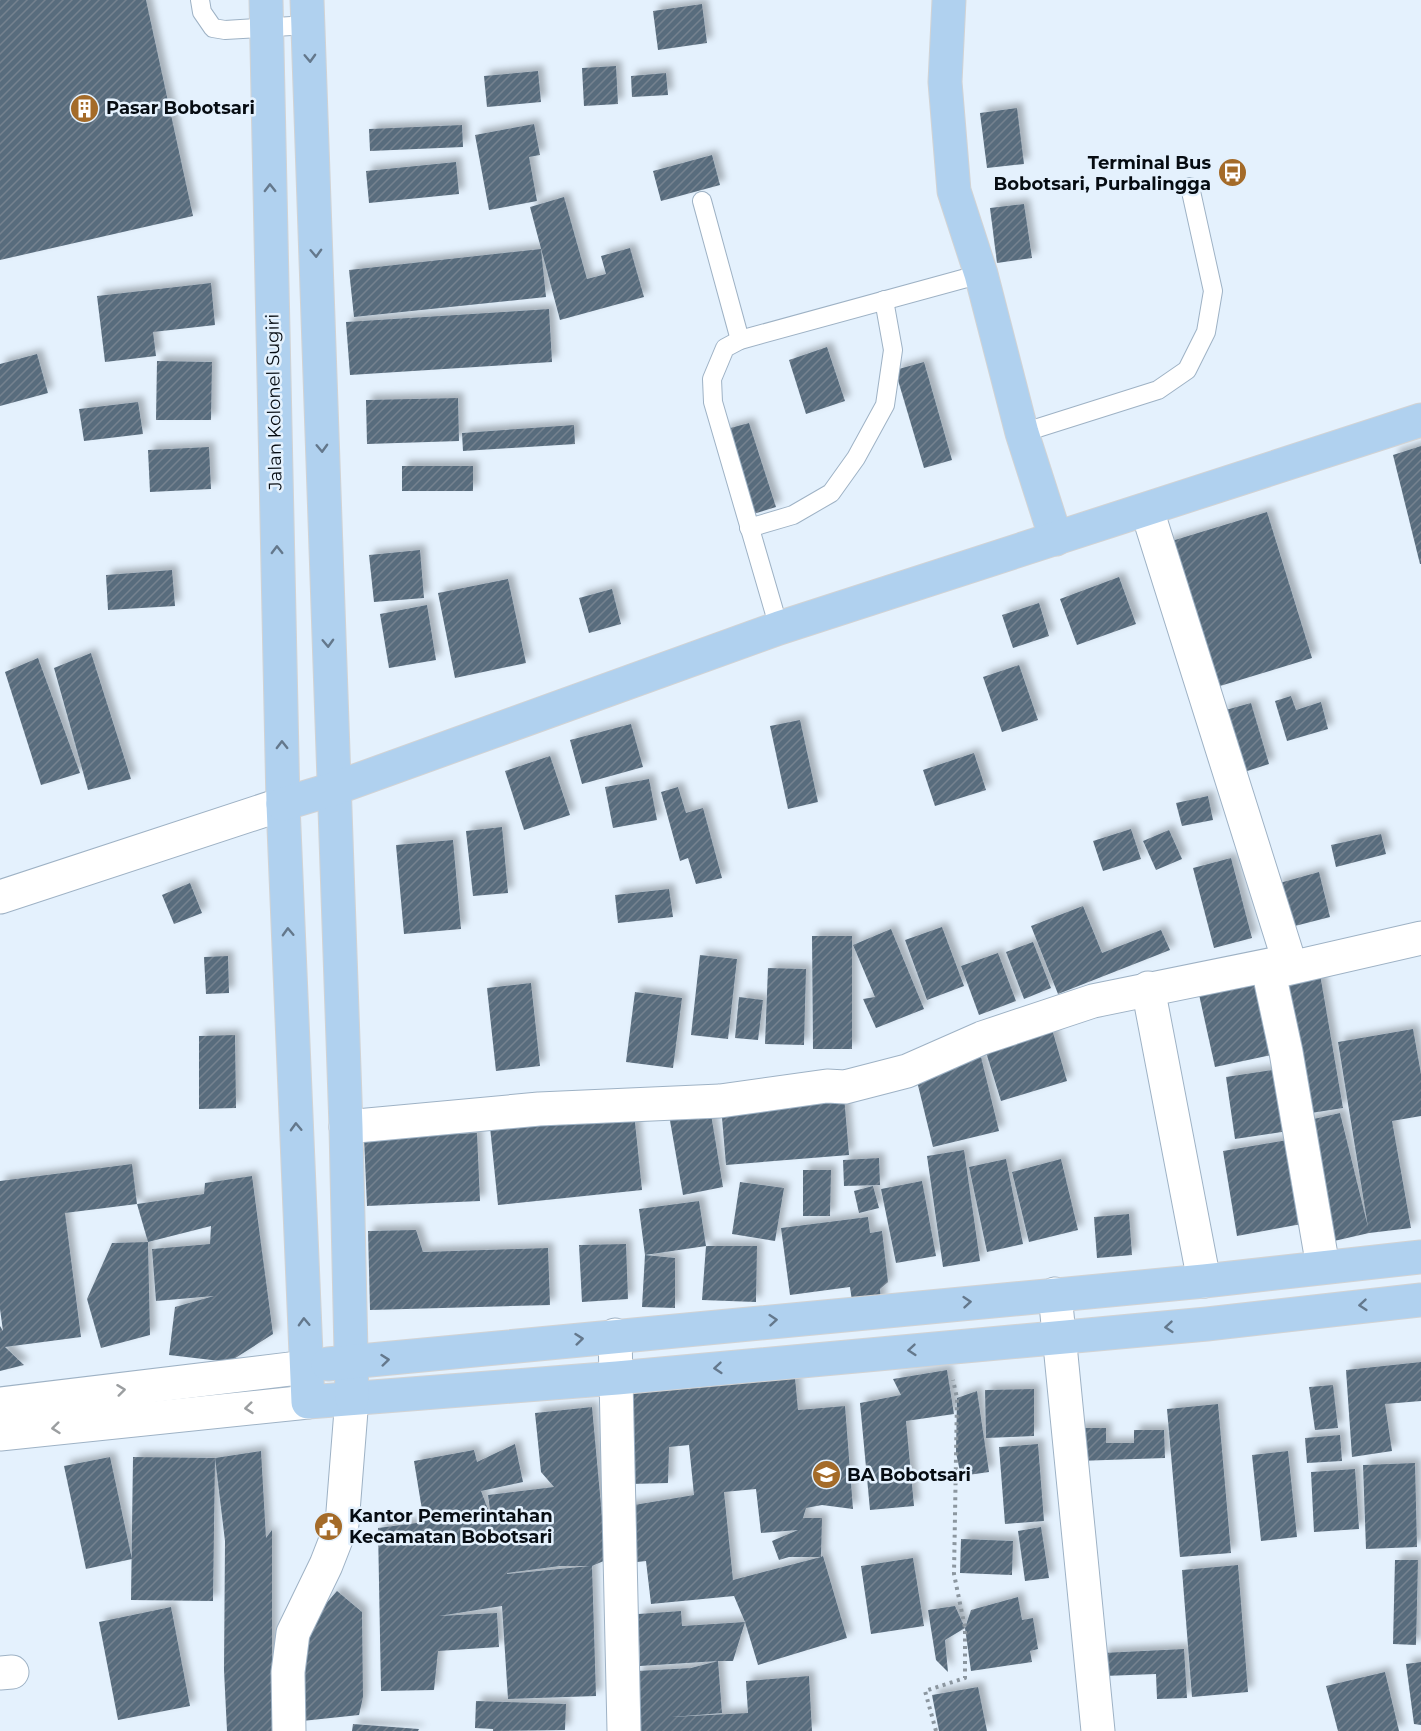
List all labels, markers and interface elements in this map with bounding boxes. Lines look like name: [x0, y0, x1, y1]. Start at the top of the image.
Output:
one-way arrow: [303, 54, 316, 63]
building icon: Pasar Bobotsari: [69, 92, 101, 124]
place label: Pasar Bobotsari: [106, 97, 255, 119]
place label: Terminal Bus Bobotsari, Purbalingga: [994, 152, 1211, 195]
bus stop icon: Terminal Bus Bobotsari, Purbalingga: [1216, 157, 1248, 189]
one-way arrow: [263, 183, 276, 192]
one-way arrow: [310, 249, 322, 258]
street label: Jalan Kolonel Sugiri: [261, 314, 287, 491]
one-way arrow: [316, 444, 329, 453]
one-way arrow: [271, 546, 284, 555]
one-way arrow: [322, 639, 335, 648]
one-way arrow: [275, 741, 288, 750]
one-way arrow: [282, 928, 294, 937]
one-way arrow: [289, 1123, 302, 1132]
one-way arrow: [962, 1296, 971, 1309]
one-way arrow: [1358, 1299, 1367, 1312]
one-way arrow: [768, 1314, 777, 1327]
one-way arrow: [297, 1318, 310, 1327]
one-way arrow: [1164, 1320, 1173, 1333]
one-way arrow: [574, 1333, 583, 1346]
one-way arrow: [907, 1343, 917, 1356]
one-way arrow: [380, 1354, 389, 1367]
one-way arrow: [713, 1361, 722, 1374]
one-way arrow: [116, 1384, 125, 1396]
one-way arrow: [245, 1401, 254, 1414]
one-way arrow: [51, 1421, 60, 1434]
school or university icon: BA Bobotsari: [810, 1459, 842, 1491]
place label: BA Bobotsari: [847, 1464, 971, 1486]
place label: Kantor Pemerintahan Kecamatan Bobotsari: [349, 1505, 553, 1548]
public building icon: Kantor Pemerintahan Kecamatan Bobotsari: [312, 1510, 344, 1542]

